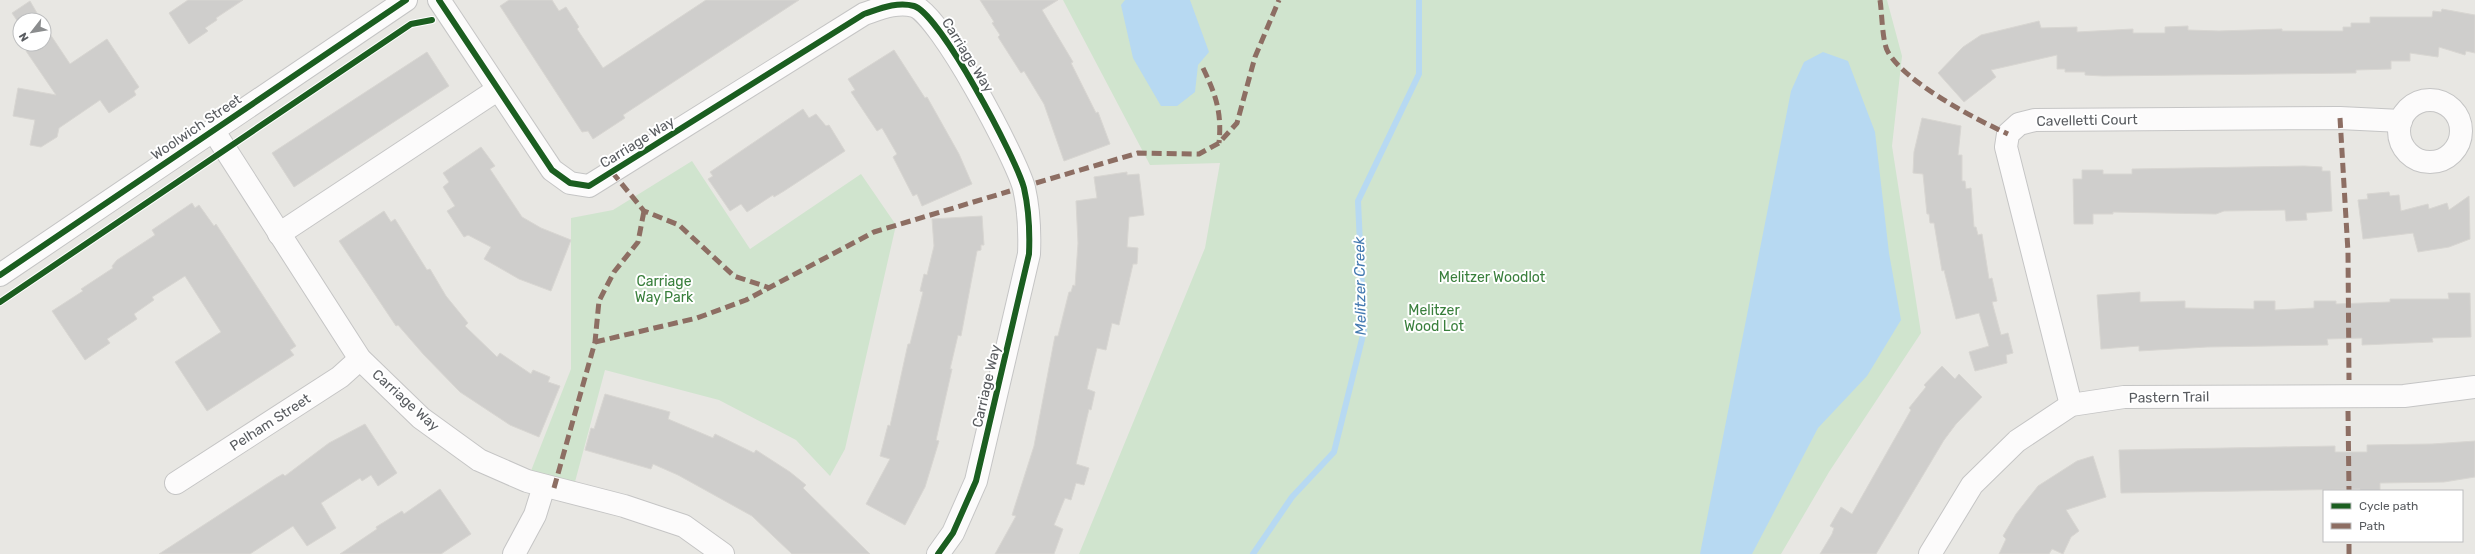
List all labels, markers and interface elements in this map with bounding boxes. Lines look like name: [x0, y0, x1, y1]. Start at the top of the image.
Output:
north arrow: [12, 12, 52, 52]
street label: Carriage Way: [938, 15, 997, 96]
text: N: [16, 30, 31, 44]
street label: Woolwich Street: [148, 91, 245, 164]
street label: Cavelletti Court: [2036, 111, 2138, 130]
street label: Carriage Way: [597, 113, 678, 172]
water label: Melitzer Creek: [1350, 236, 1370, 335]
park label: Melitzer Woodlot: [1439, 269, 1546, 286]
park label: Carriage Way Park: [635, 273, 694, 306]
park label: Melitzer Wood Lot: [1404, 302, 1464, 335]
street label: Carriage Way: [969, 343, 1004, 429]
street label: Carriage Way: [369, 366, 443, 435]
street label: Pastern Trail: [2129, 388, 2209, 407]
street label: Pelham Street: [227, 390, 314, 455]
legend: [2323, 490, 2463, 542]
text: Cycle path: [2359, 499, 2418, 513]
text: Path: [2359, 519, 2385, 533]

